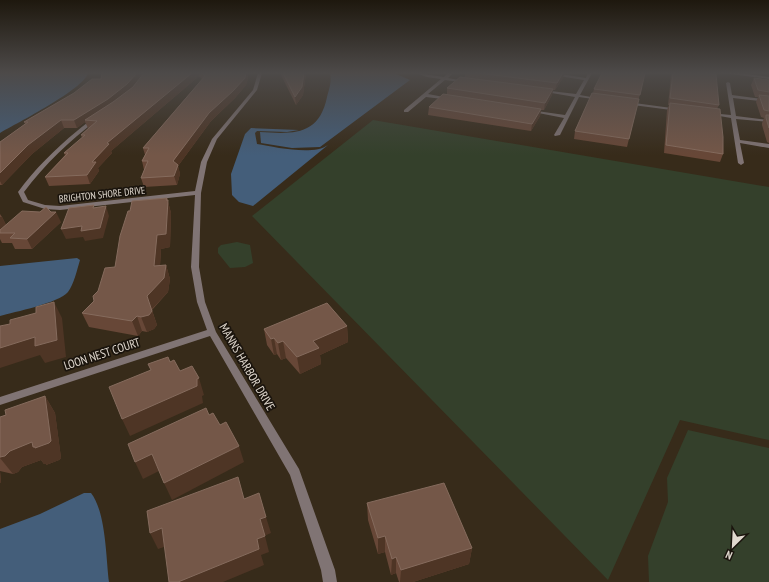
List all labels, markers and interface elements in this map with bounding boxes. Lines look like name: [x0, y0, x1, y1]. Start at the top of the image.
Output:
street label: BRIGHTON SHORE DRIVE: [58, 183, 146, 206]
street label: MANNS HARBOR DRIVE: [216, 321, 278, 413]
street label: LOON NEST COURT: [62, 334, 143, 373]
north arrow: [713, 526, 753, 566]
text: N: [723, 548, 734, 563]

